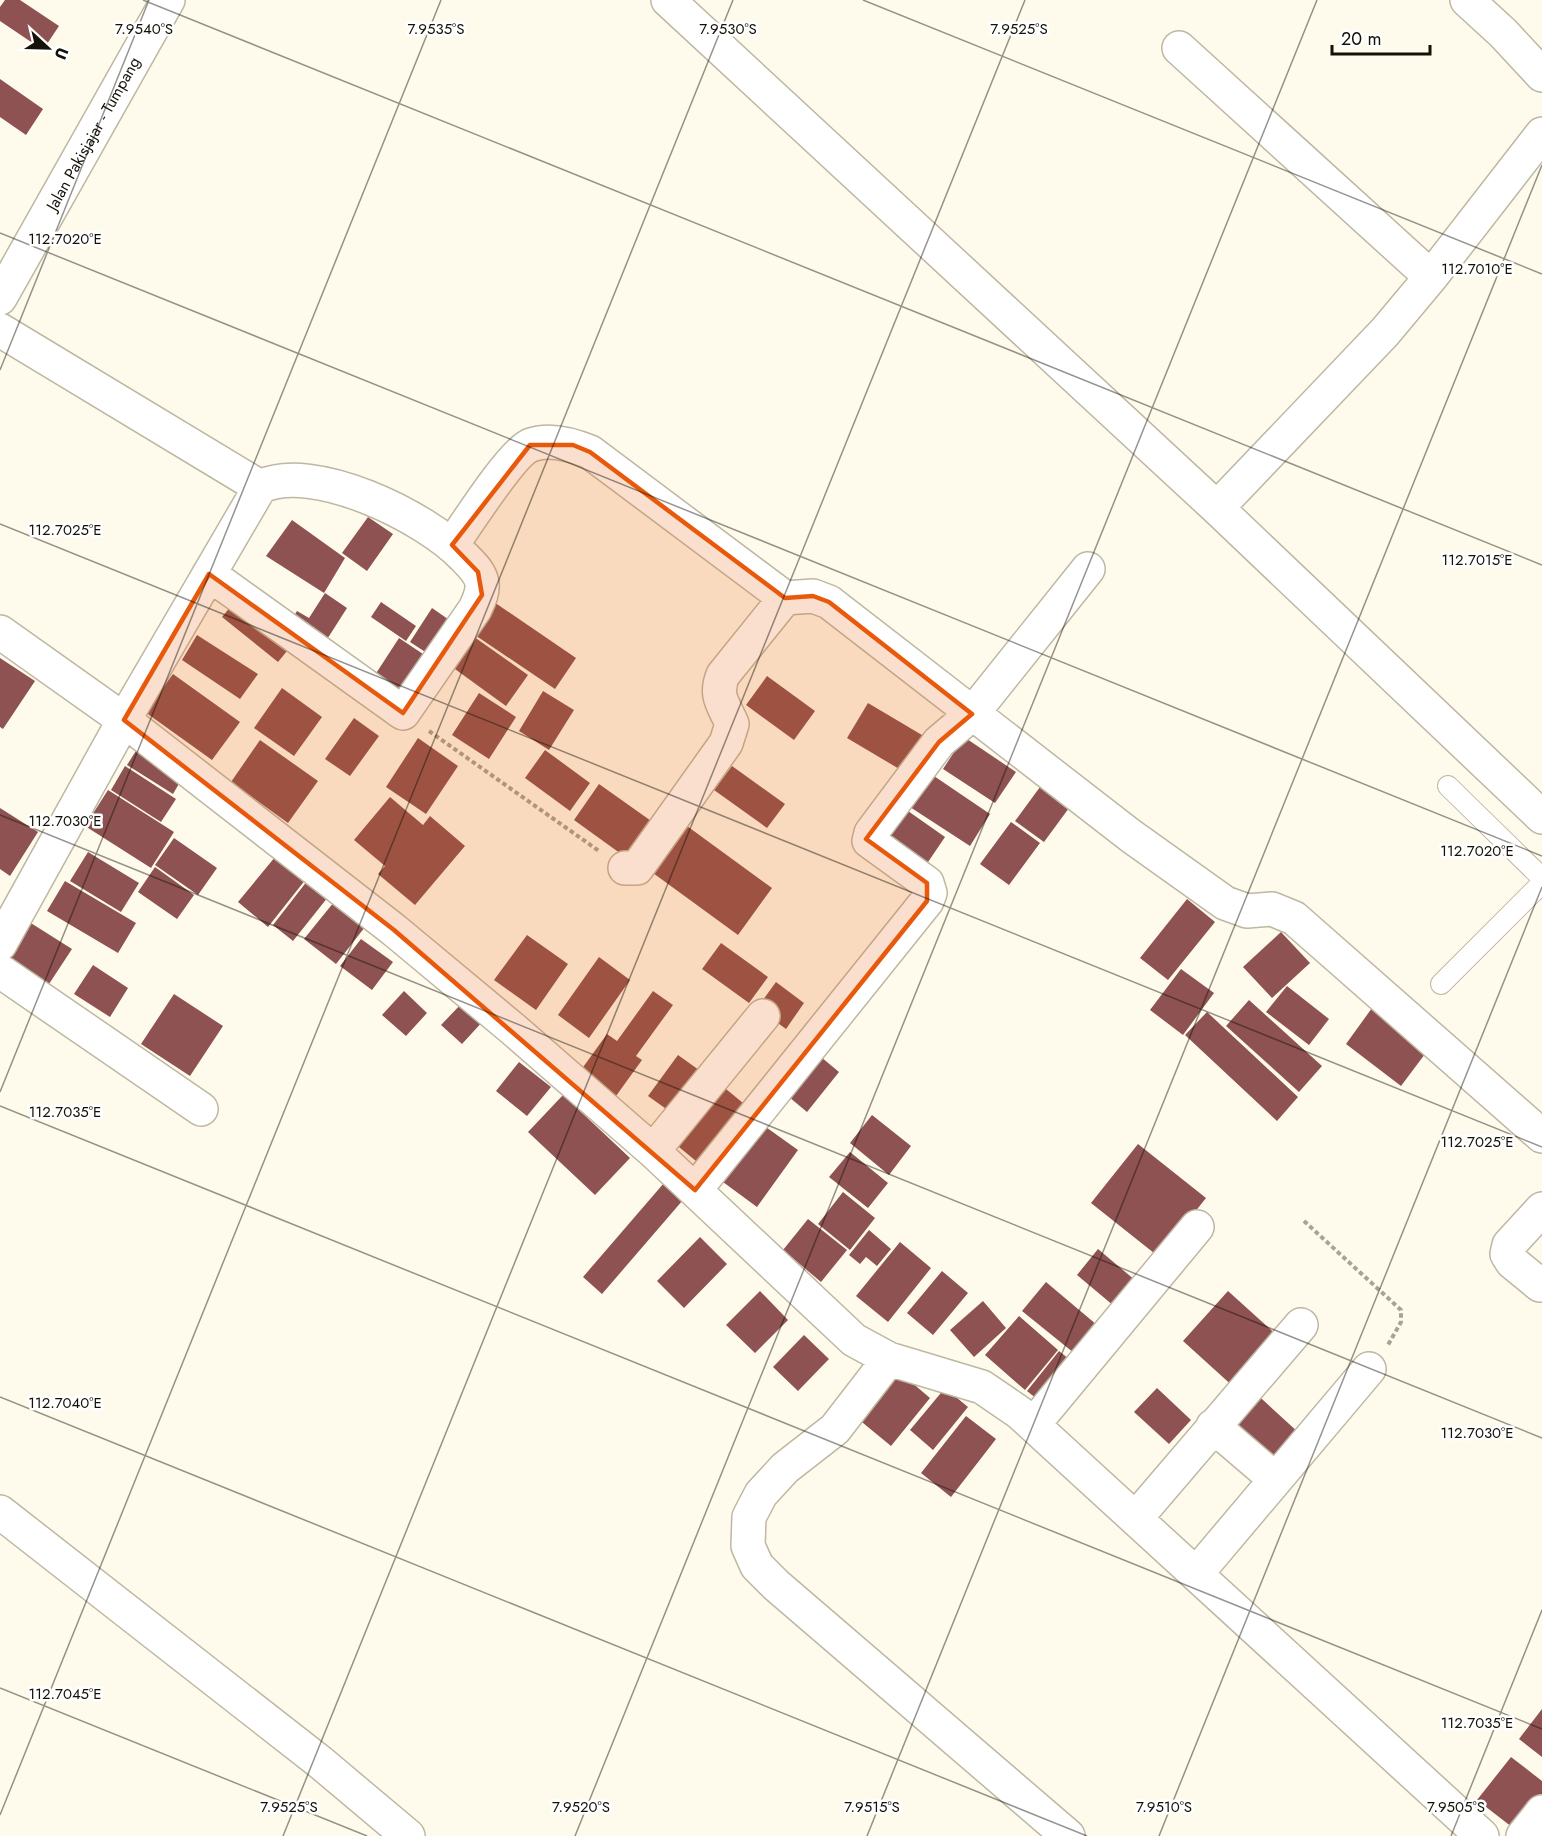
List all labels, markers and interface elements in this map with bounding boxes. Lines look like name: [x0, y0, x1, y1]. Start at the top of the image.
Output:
north arrow: [18, 18, 78, 78]
text: 7.9540°S: [115, 18, 173, 40]
text: 7.9535°S: [407, 18, 465, 40]
text: 7.9530°S: [699, 18, 757, 40]
text: 7.9525°S: [990, 18, 1048, 40]
scale bar: [1332, 18, 1430, 56]
text: 20 m: [1341, 26, 1381, 52]
text: U: [49, 44, 74, 63]
street label: Jalan Pakisjajar - Tumpang: [39, 52, 145, 216]
text: 112.7020°E: [28, 228, 102, 250]
text: 112.7010°E: [1441, 258, 1513, 280]
text: 112.7025°E: [29, 519, 101, 541]
text: 112.7015°E: [1441, 549, 1513, 571]
text: 112.7030°E: [28, 810, 102, 832]
text: 112.7020°E: [1440, 840, 1514, 862]
text: 112.7035°E: [29, 1101, 101, 1123]
text: 112.7025°E: [1441, 1131, 1513, 1153]
text: 112.7040°E: [28, 1392, 102, 1414]
text: 112.7030°E: [1440, 1422, 1514, 1444]
text: 112.7045°E: [28, 1683, 102, 1705]
text: 112.7035°E: [1441, 1712, 1513, 1734]
text: 7.9525°S: [260, 1796, 318, 1818]
text: 7.9520°S: [552, 1796, 610, 1818]
text: 7.9515°S: [844, 1796, 900, 1818]
text: 7.9510°S: [1136, 1796, 1192, 1818]
text: 7.9505°S: [1427, 1796, 1485, 1818]

